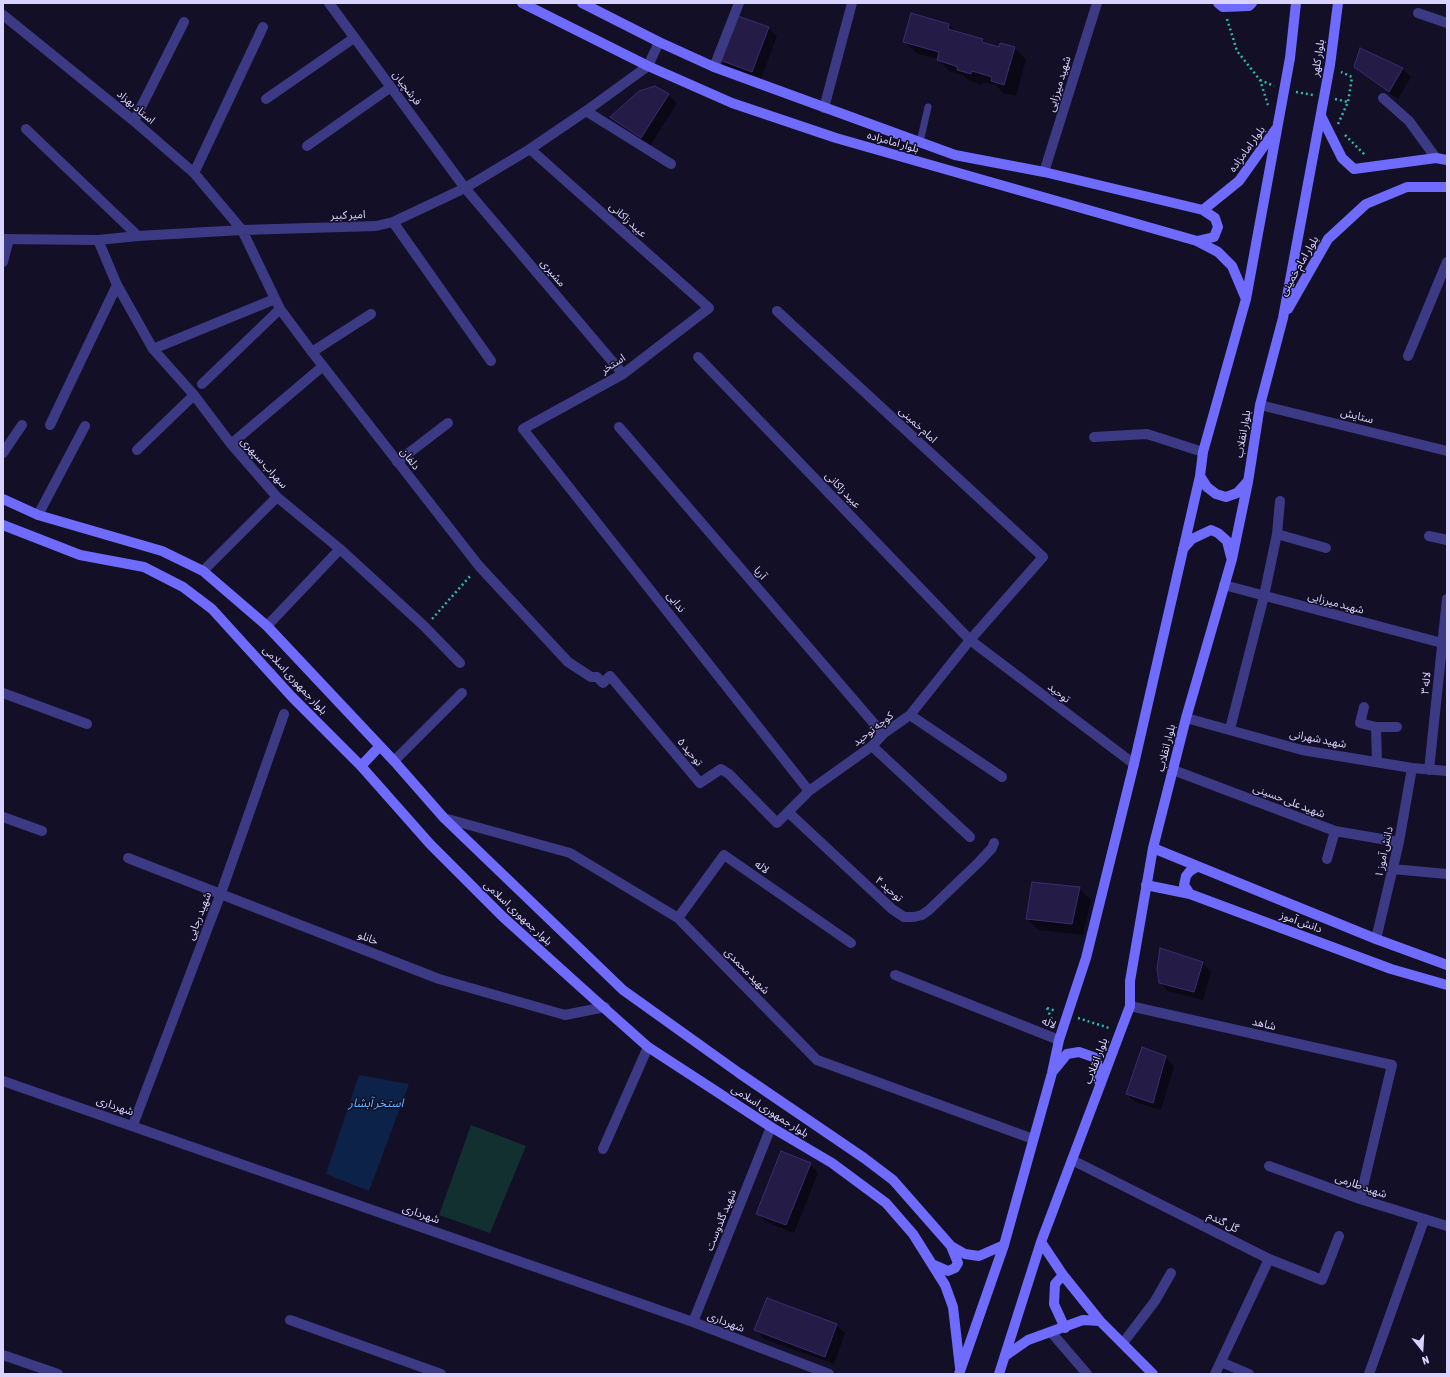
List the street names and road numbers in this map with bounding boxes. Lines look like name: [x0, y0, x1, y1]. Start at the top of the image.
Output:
street label: بلوار کلهر: [1309, 39, 1327, 77]
street label: شهید میرزایی: [1044, 54, 1074, 114]
street label: فرشچیان: [390, 68, 424, 108]
street label: استاد بهزاد: [114, 87, 158, 127]
street label: بلوار امامزاده: [1226, 124, 1268, 174]
street label: بلوار امامزاده: [866, 128, 920, 156]
street label: عبید زاکانی: [607, 200, 649, 240]
street label: امیر کبیر: [330, 208, 366, 222]
street label: بلوار امام خمینی: [1277, 234, 1321, 298]
street label: مشیری: [538, 257, 568, 289]
street label: استخر: [598, 351, 628, 377]
street label: امام خمینی: [896, 404, 940, 446]
street label: ستایش: [1339, 406, 1375, 426]
street label: بلوار انقلاب: [1232, 409, 1254, 459]
street label: سهراب سپهری: [238, 435, 290, 491]
street label: دلفان: [397, 445, 423, 473]
street label: عبید زاکانی: [822, 469, 864, 511]
street label: آریا: [751, 564, 769, 582]
street label: ندایی: [664, 589, 688, 615]
street label: شهید میرزایی: [1306, 589, 1366, 617]
street label: بلوار جمهوری اسلامی: [260, 643, 330, 717]
street label: لاله ۳: [1418, 671, 1434, 695]
street label: توحید: [1045, 680, 1073, 706]
street label: کوچه توحید: [850, 709, 896, 749]
street label: بلوار انقلاب: [1154, 723, 1178, 773]
street label: شهید شهرانی: [1288, 727, 1348, 751]
street label: توحید ۵: [674, 735, 706, 769]
street label: شهید علی حسینی: [1251, 781, 1327, 821]
street label: دانش آموز ۱: [1372, 825, 1396, 879]
street label: لاله: [752, 857, 772, 877]
street label: توحید ۴: [872, 873, 906, 905]
street label: بلوار جمهوری اسلامی: [481, 878, 555, 948]
street label: شهید رجایی: [184, 890, 214, 942]
street label: دانش آموز: [1278, 908, 1324, 936]
street label: خانلو: [356, 928, 380, 948]
street label: شهید محمدی: [722, 945, 772, 997]
street label: لاله: [1040, 1014, 1058, 1032]
street label: شاهد: [1251, 1015, 1277, 1033]
street label: بلوار انقلاب: [1081, 1036, 1111, 1086]
street label: بلوار جمهوری اسلامی: [729, 1082, 811, 1140]
street label: شهرداری: [95, 1093, 135, 1119]
street label: شهید طارمی: [1333, 1171, 1389, 1201]
street label: شهید گلدوست: [703, 1187, 739, 1253]
street label: شهرداری: [401, 1201, 441, 1227]
street label: گل گندم: [1205, 1209, 1241, 1235]
street label: شهرداری: [706, 1309, 746, 1335]

